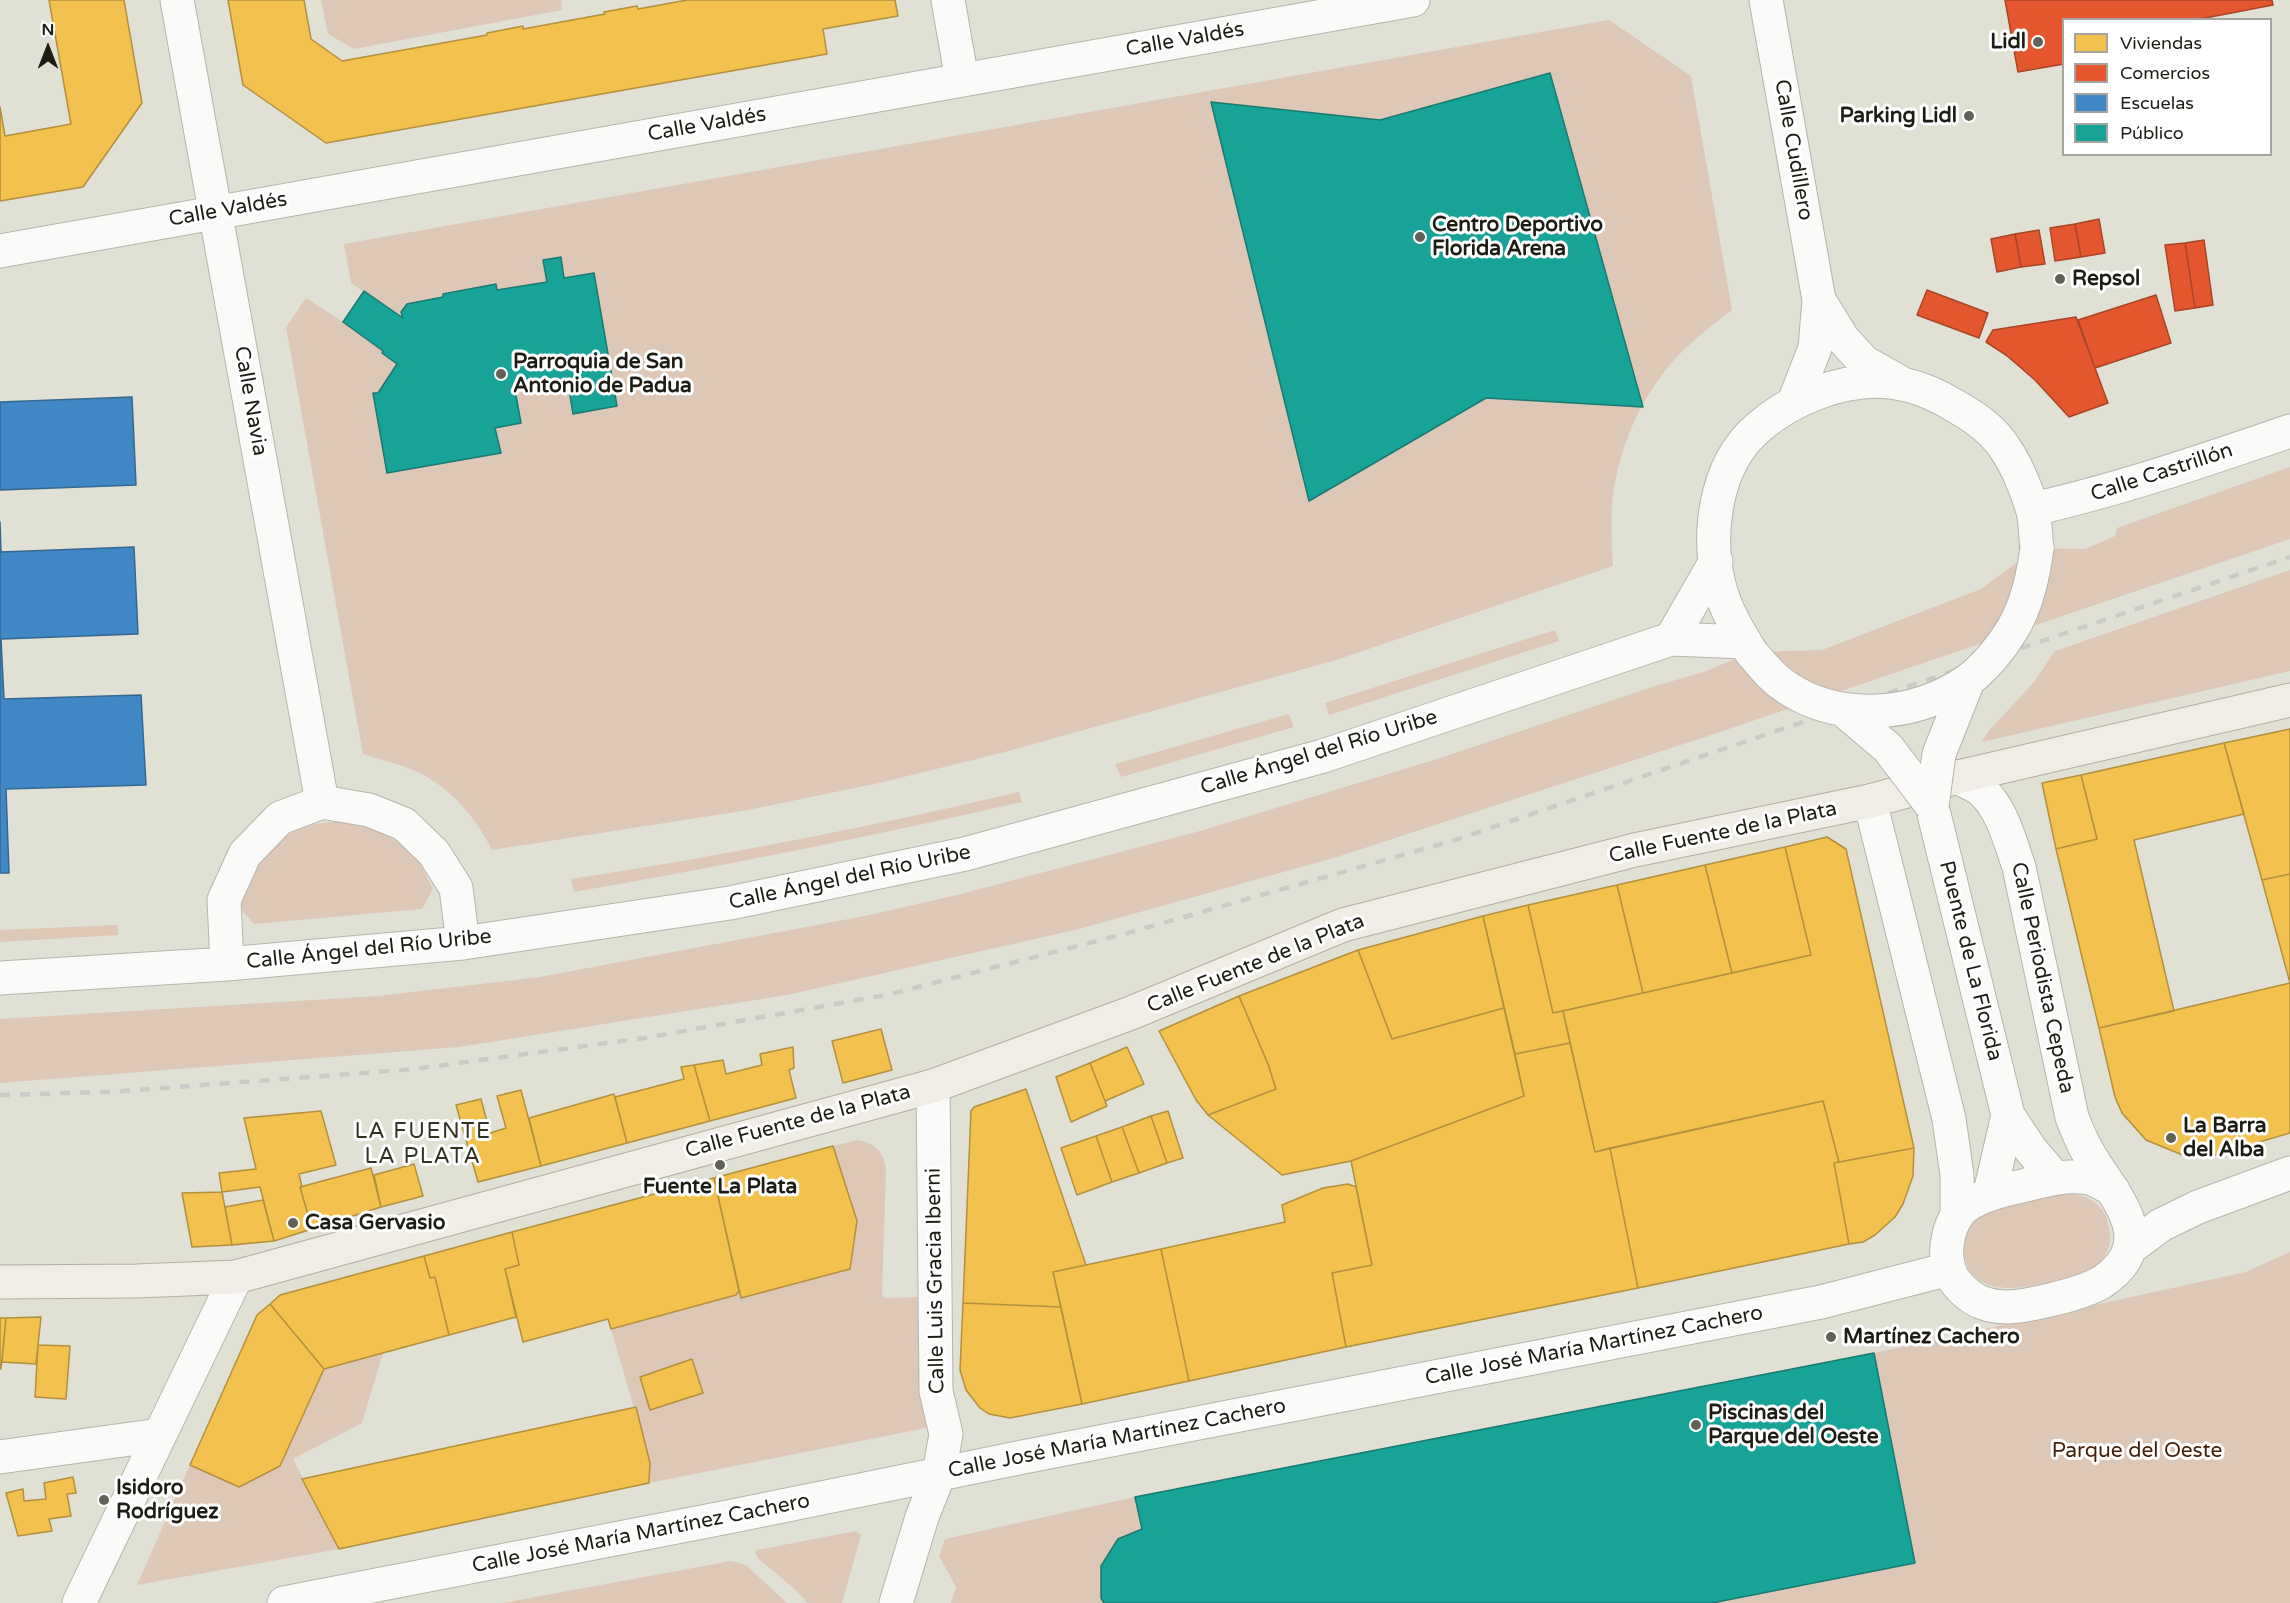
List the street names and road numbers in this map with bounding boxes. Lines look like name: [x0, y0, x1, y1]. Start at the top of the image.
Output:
street label: Calle Valdés: [1124, 17, 1246, 63]
street label: Calle Cudillero: [1768, 78, 1818, 222]
street label: Calle Valdés: [646, 102, 768, 148]
street label: Calle Valdés: [167, 187, 289, 233]
street label: Calle Navia: [228, 344, 272, 458]
street label: Calle Castrillón: [2088, 438, 2236, 508]
street label: Calle Ángel del Río Uribe: [1197, 705, 1441, 801]
street label: Calle Fuente de la Plata: [1607, 797, 1839, 869]
street label: Calle Ángel del Río Uribe: [727, 840, 973, 916]
street label: Puente de La Florida: [1933, 858, 2007, 1064]
street label: Calle Periodista Cepeda: [2005, 860, 2079, 1096]
street label: Calle Fuente de la Plata: [1144, 909, 1368, 1019]
street label: Calle Ángel del Río Uribe: [245, 925, 493, 975]
street label: Calle Fuente de la Plata: [683, 1080, 913, 1164]
street label: Calle Luis Gracia Iberni: [921, 1168, 951, 1394]
street label: Calle José María Martínez Cachero: [1423, 1301, 1765, 1391]
street label: Calle José María Martínez Cachero: [946, 1394, 1288, 1484]
street label: Calle José María Martínez Cachero: [470, 1489, 812, 1579]

